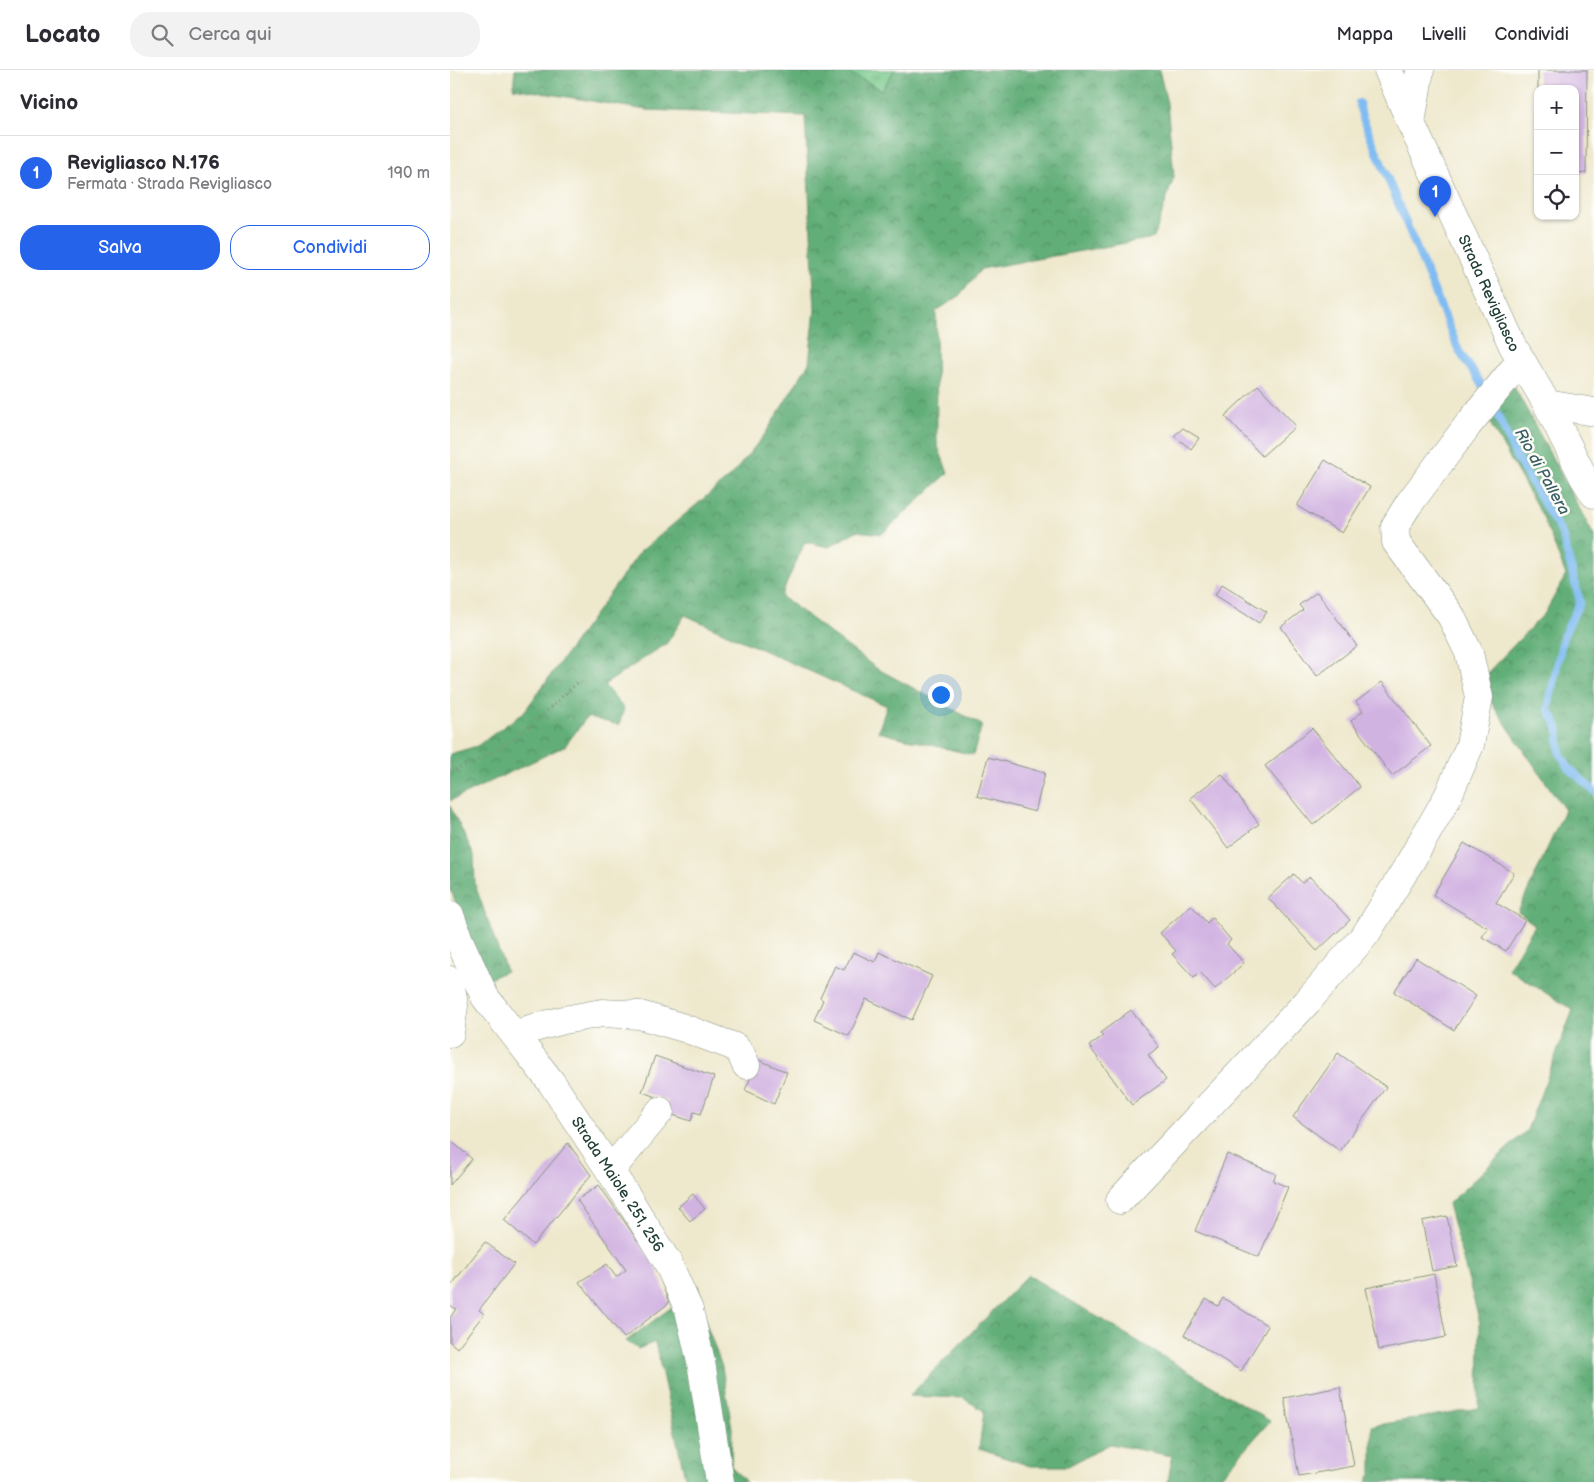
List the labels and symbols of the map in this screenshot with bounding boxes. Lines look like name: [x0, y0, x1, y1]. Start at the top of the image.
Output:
pin: 1: [1419, 176, 1451, 217]
street label: Strada Revigliasco: [1453, 232, 1523, 356]
water label: Rio di Pallera: [1510, 425, 1573, 518]
your location: [928, 682, 954, 708]
street label: Strada Maiole, 251, 256: [567, 1113, 668, 1256]

